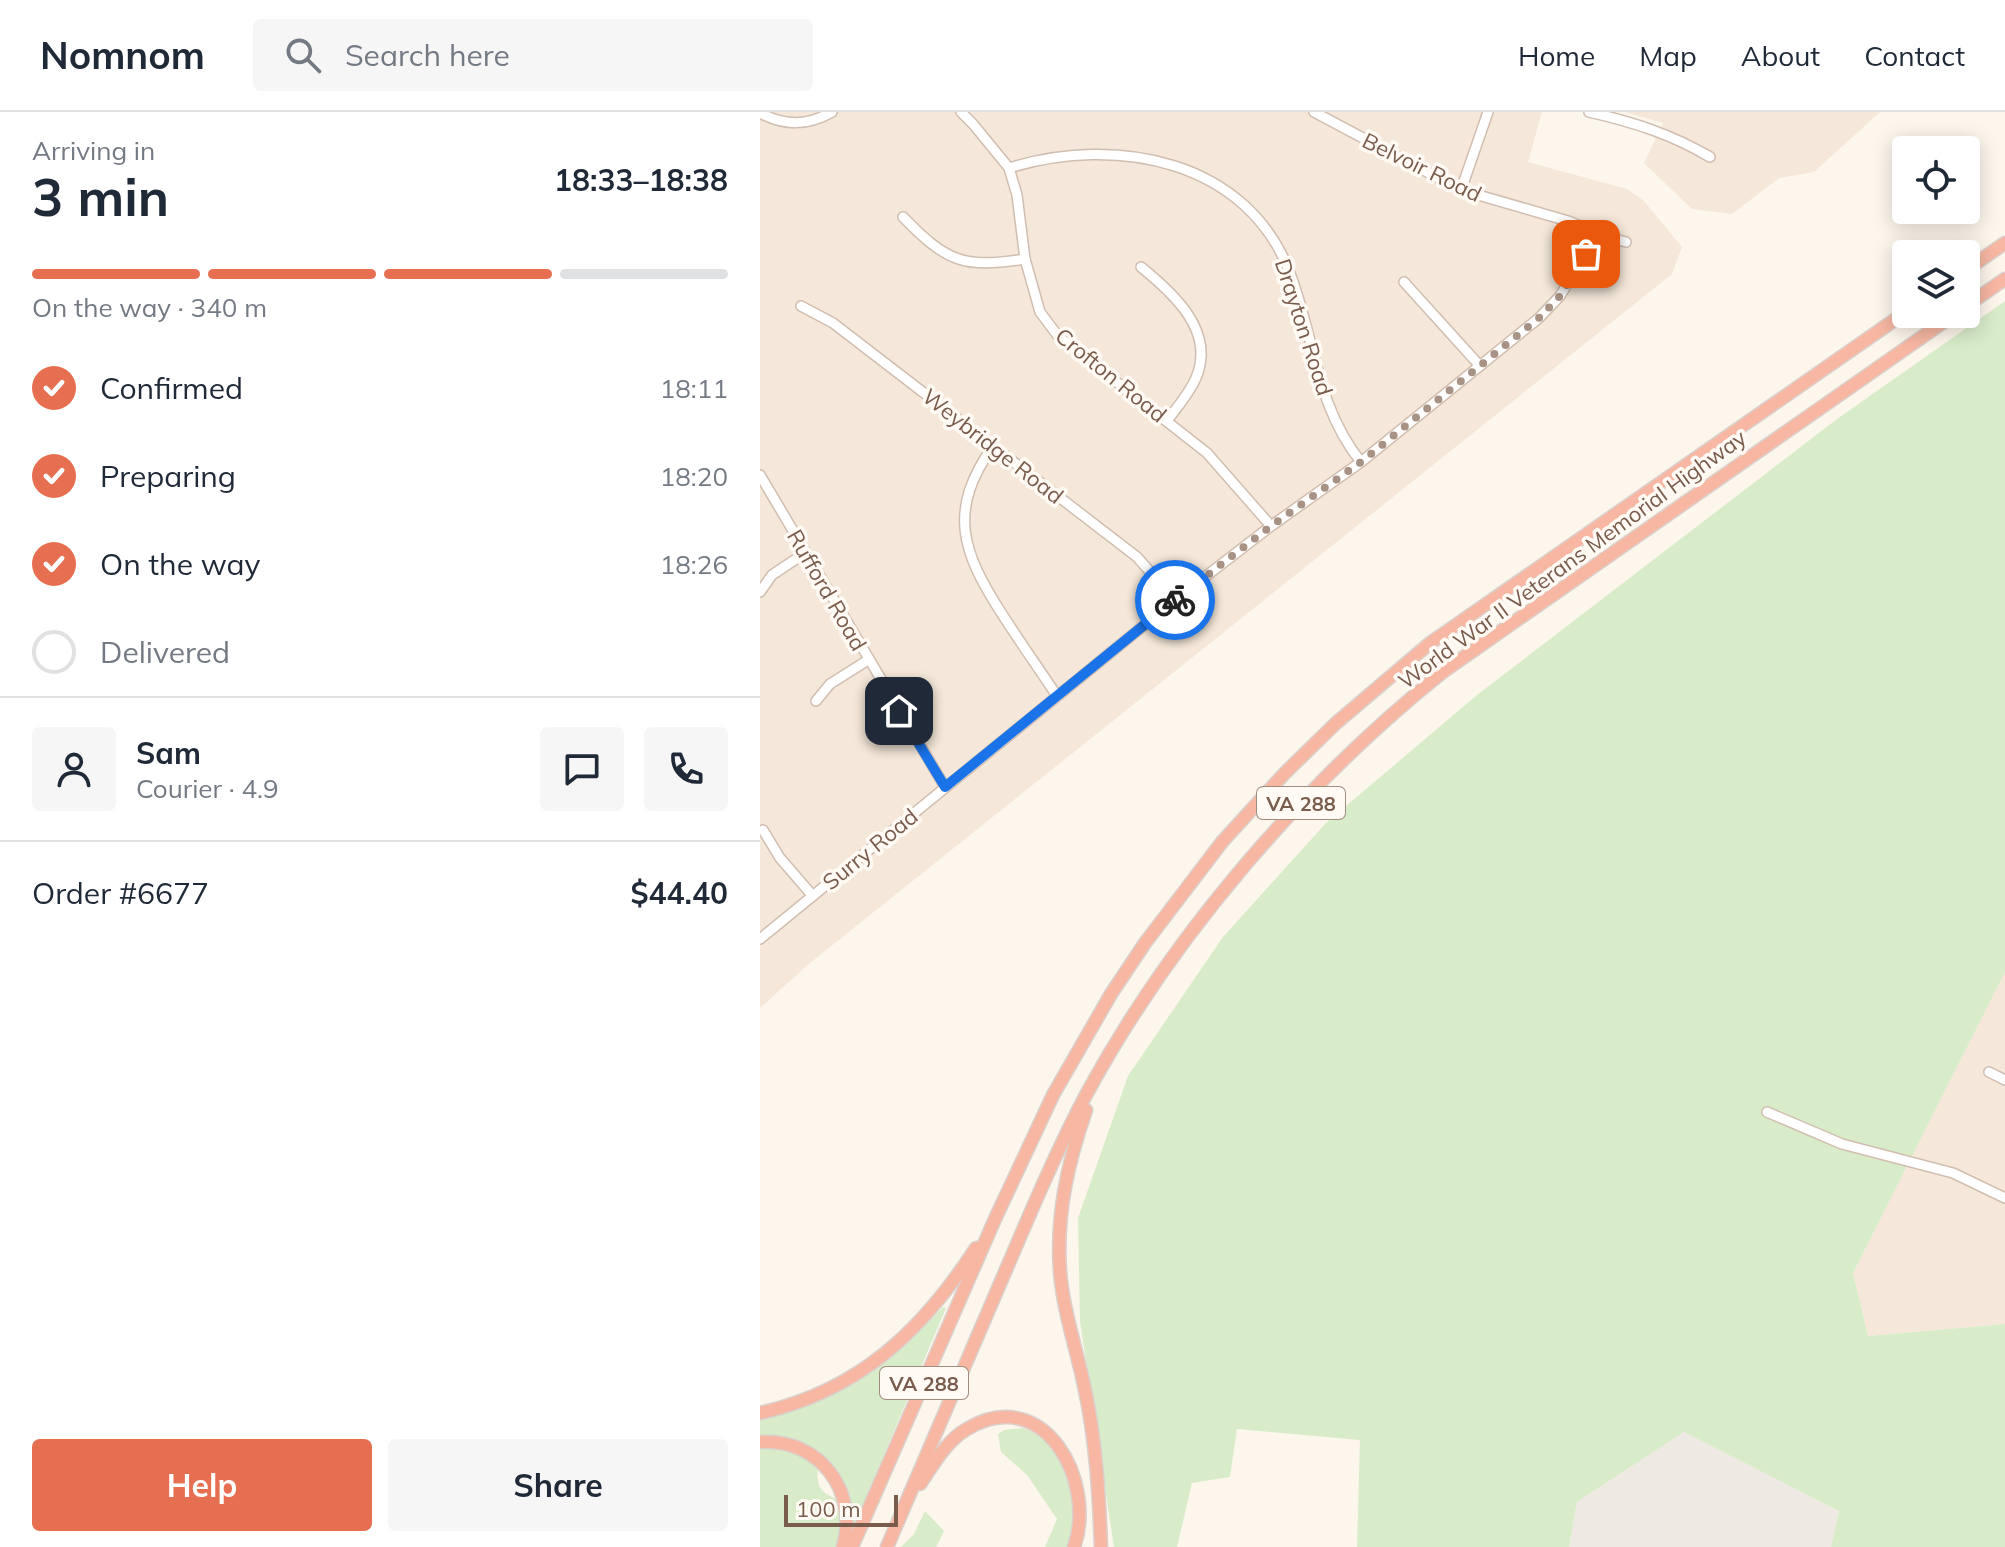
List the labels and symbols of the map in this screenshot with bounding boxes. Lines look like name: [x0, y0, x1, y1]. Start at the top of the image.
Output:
street label: Belvoir Road: [1358, 126, 1486, 208]
pin: [1552, 220, 1620, 288]
street label: Drayton Road: [1269, 255, 1339, 399]
street label: Crofton Road: [1050, 322, 1172, 428]
street label: Weybridge Road: [917, 382, 1069, 510]
street label: World War II Veterans Memorial Highway: [1393, 423, 1752, 695]
street label: Rufford Road: [781, 524, 873, 656]
courier: [1135, 560, 1215, 640]
pin: [865, 677, 933, 745]
road number: VA 288: [1257, 787, 1345, 819]
street label: Surry Road: [817, 802, 923, 896]
road number: VA 288: [880, 1367, 968, 1399]
scale bar: [784, 1491, 898, 1527]

